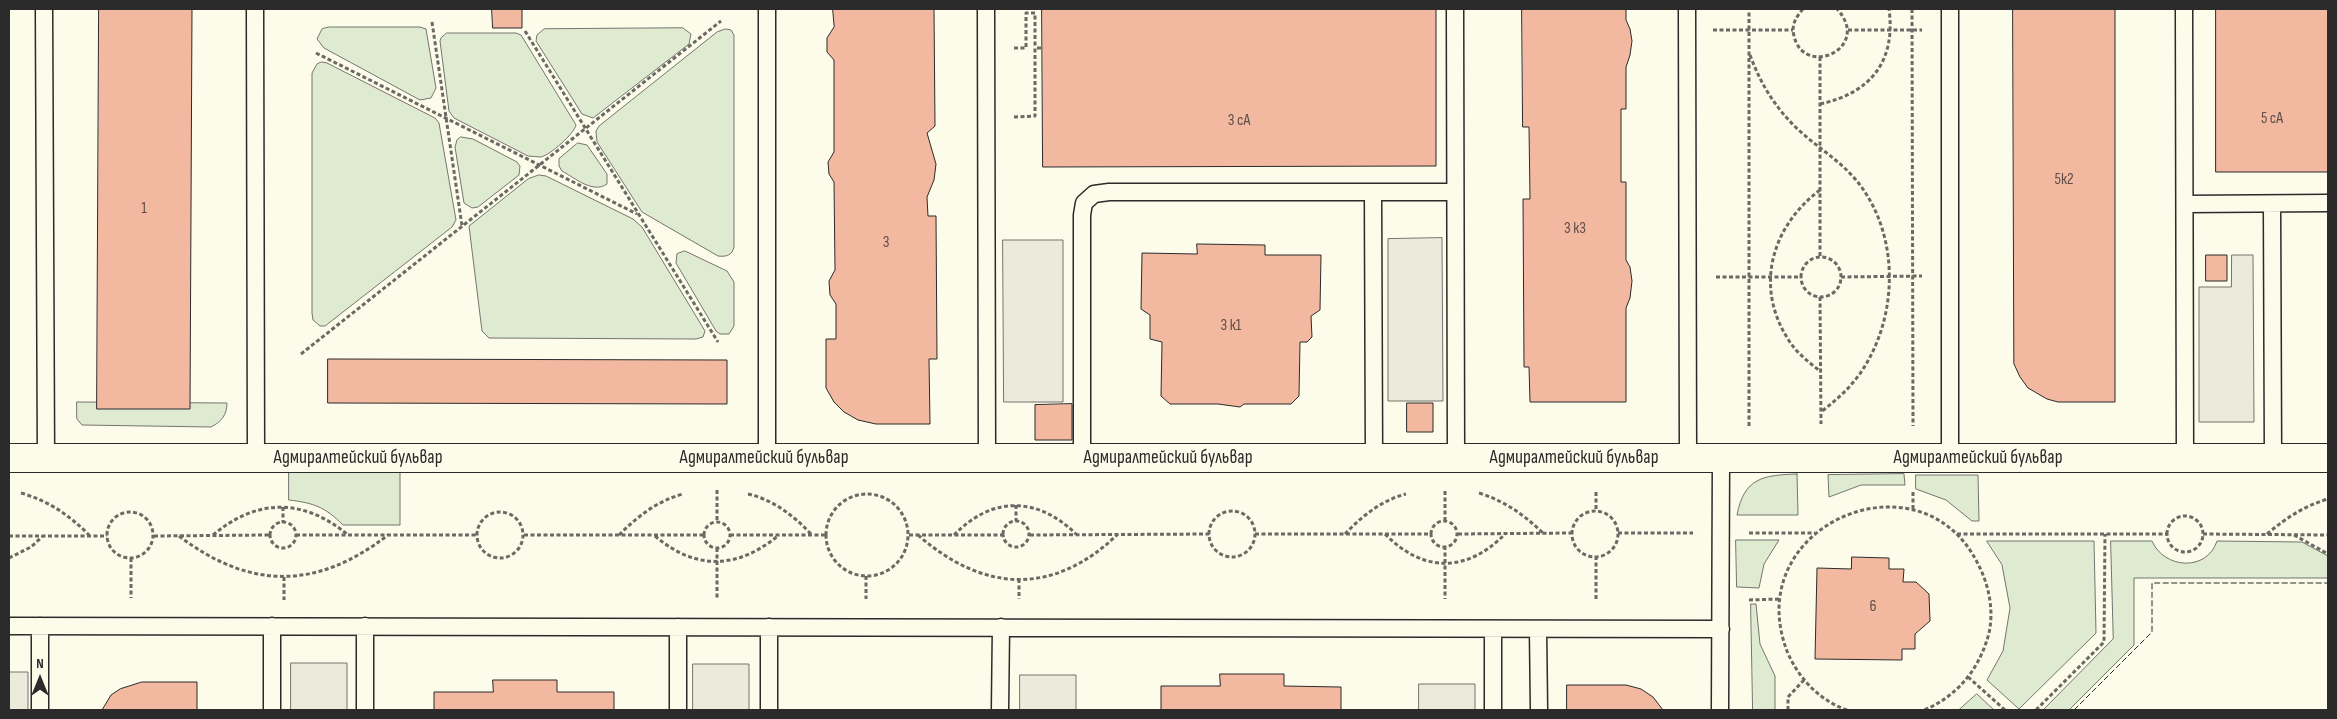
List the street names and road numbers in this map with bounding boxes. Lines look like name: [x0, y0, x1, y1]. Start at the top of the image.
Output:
street label: Адмиралтейский бульвар: [274, 447, 442, 469]
street label: Адмиралтейский бульвар: [680, 447, 848, 469]
street label: Адмиралтейский бульвар: [1084, 447, 1252, 469]
street label: Адмиралтейский бульвар: [1490, 447, 1658, 469]
street label: Адмиралтейский бульвар: [1894, 447, 2062, 469]

